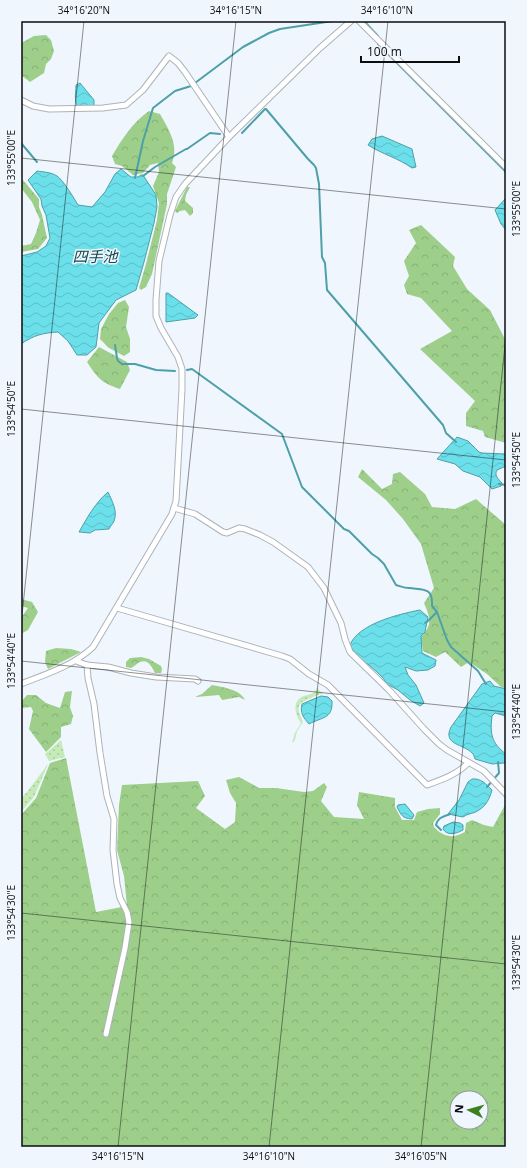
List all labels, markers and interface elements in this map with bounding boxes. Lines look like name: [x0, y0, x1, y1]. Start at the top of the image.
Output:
text: 34°16'20"N: [58, 3, 110, 17]
text: 34°16'15"N: [210, 3, 262, 17]
text: 34°16'10"N: [361, 3, 413, 17]
scale bar: [361, 38, 459, 64]
text: 100 m: [367, 43, 402, 60]
text: 133°55'00"E: [4, 130, 18, 186]
text: 133°55'00"E: [509, 181, 523, 237]
water label: 四手池: [72, 246, 119, 266]
text: 133°54'50"E: [4, 381, 18, 437]
text: 133°54'50"E: [509, 432, 523, 488]
text: 133°54'40"E: [4, 633, 18, 689]
text: 133°54'40"E: [509, 684, 523, 740]
text: 133°54'30"E: [4, 885, 18, 941]
text: 133°54'30"E: [509, 935, 523, 991]
north arrow: [449, 1090, 489, 1130]
text: N: [451, 1104, 466, 1114]
text: 34°16'15"N: [92, 1149, 144, 1163]
text: 34°16'10"N: [243, 1149, 295, 1163]
text: 34°16'05"N: [395, 1149, 447, 1163]

